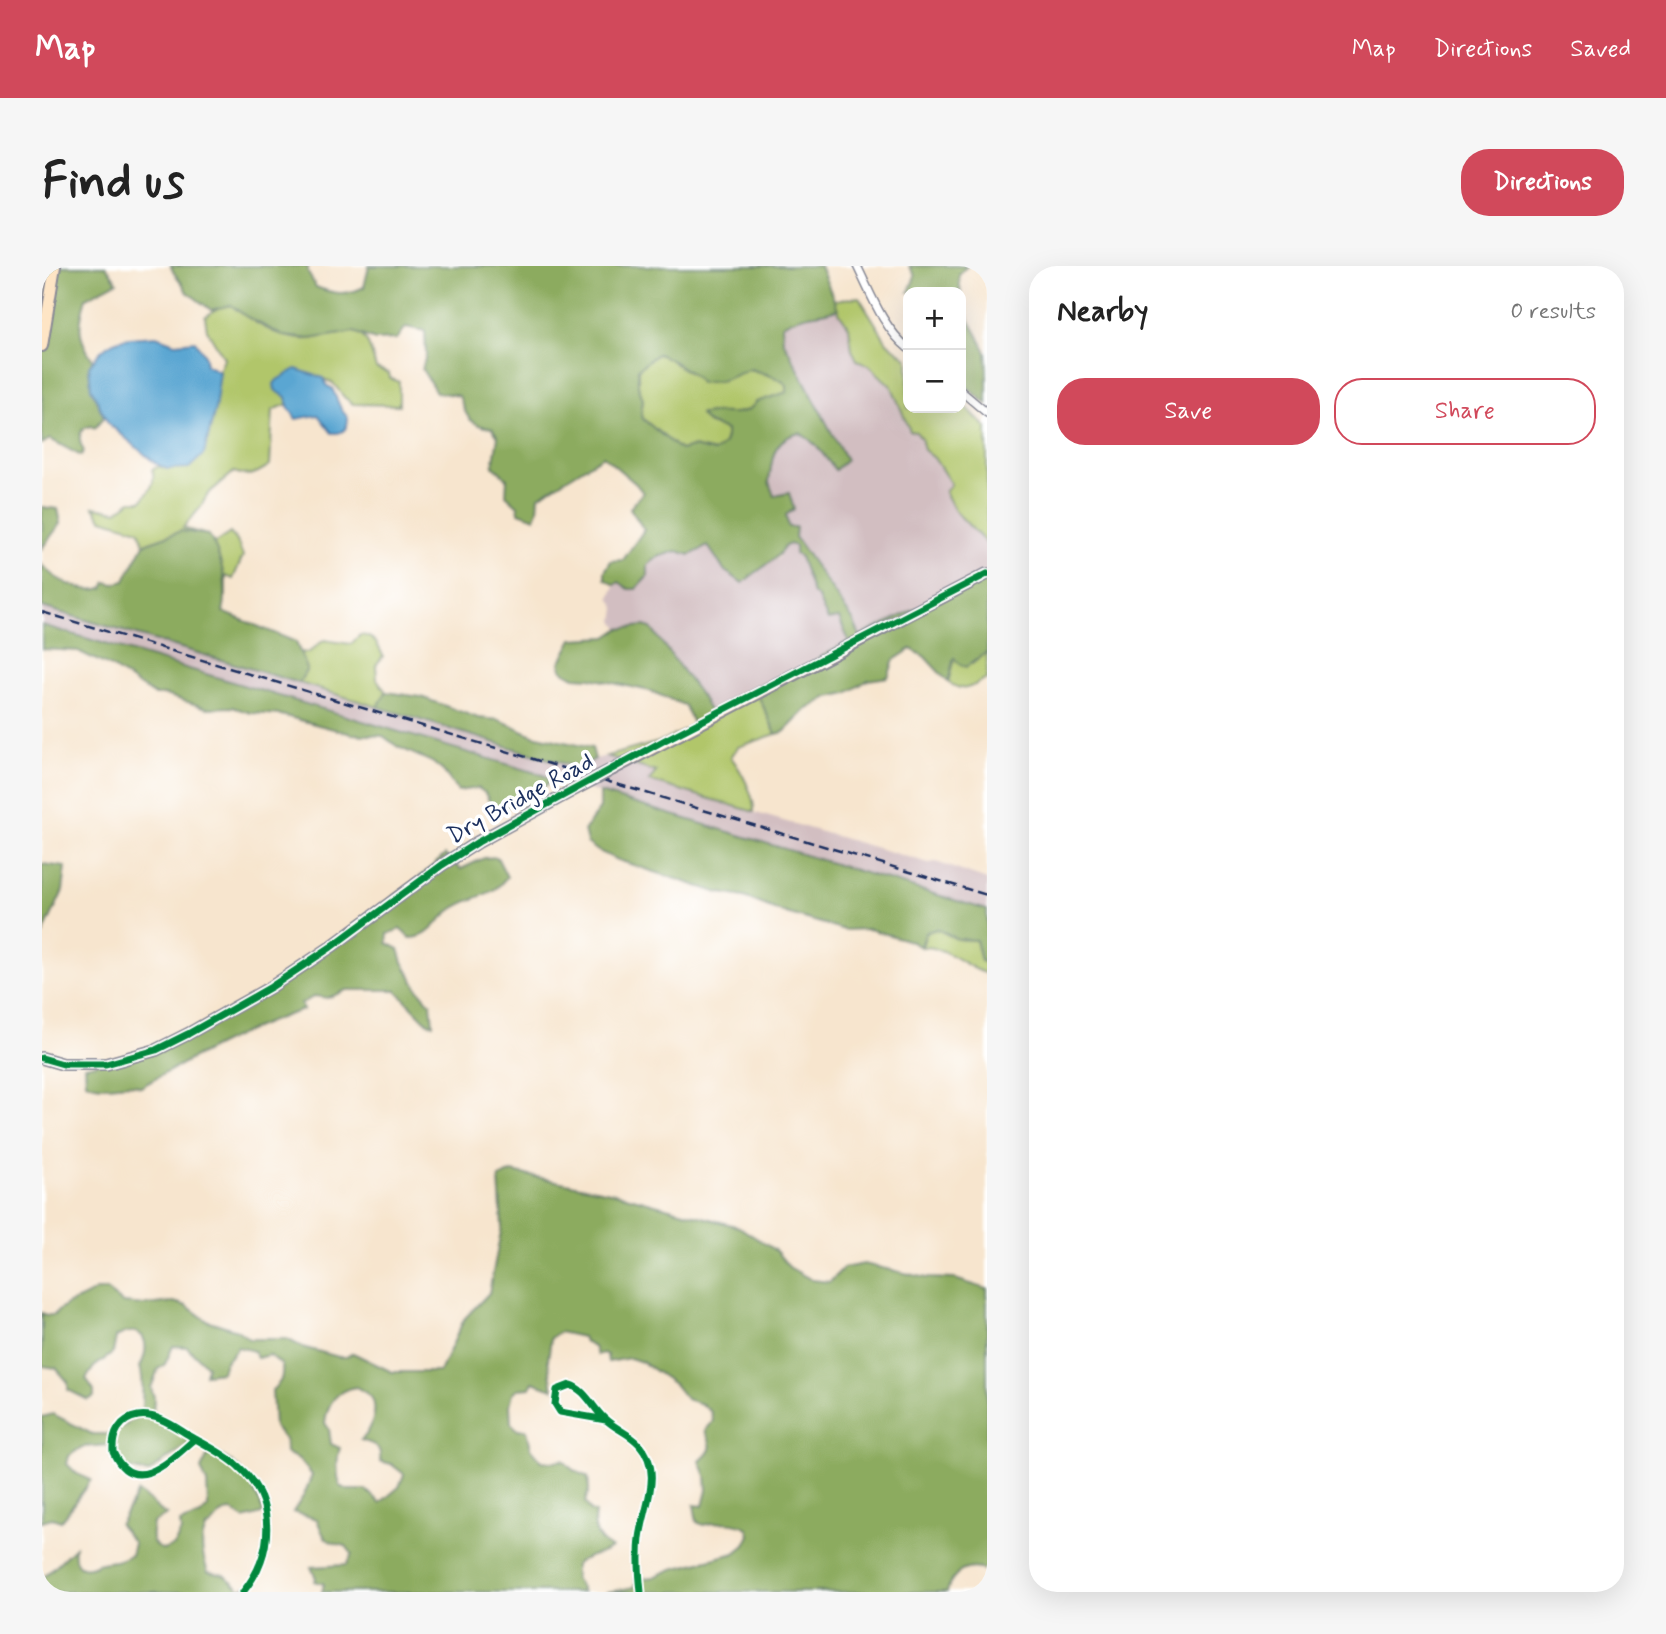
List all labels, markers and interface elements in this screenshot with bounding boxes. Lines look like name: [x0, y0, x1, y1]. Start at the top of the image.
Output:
text: Map: [35, 27, 95, 71]
text: Map: [1352, 34, 1396, 65]
text: Directions: [1434, 34, 1532, 65]
text: Saved: [1570, 34, 1631, 65]
button: Directions: [1461, 149, 1624, 216]
text: Find us: [42, 150, 185, 215]
map controls: [903, 287, 966, 413]
button: +: [903, 287, 966, 350]
text: Nearby: [1057, 292, 1148, 331]
text: 0 results: [1510, 297, 1596, 327]
button: −: [903, 350, 966, 413]
button: Save: [1057, 378, 1320, 445]
button: Share: [1334, 378, 1596, 445]
street label: Dry Bridge Road: [442, 746, 599, 852]

